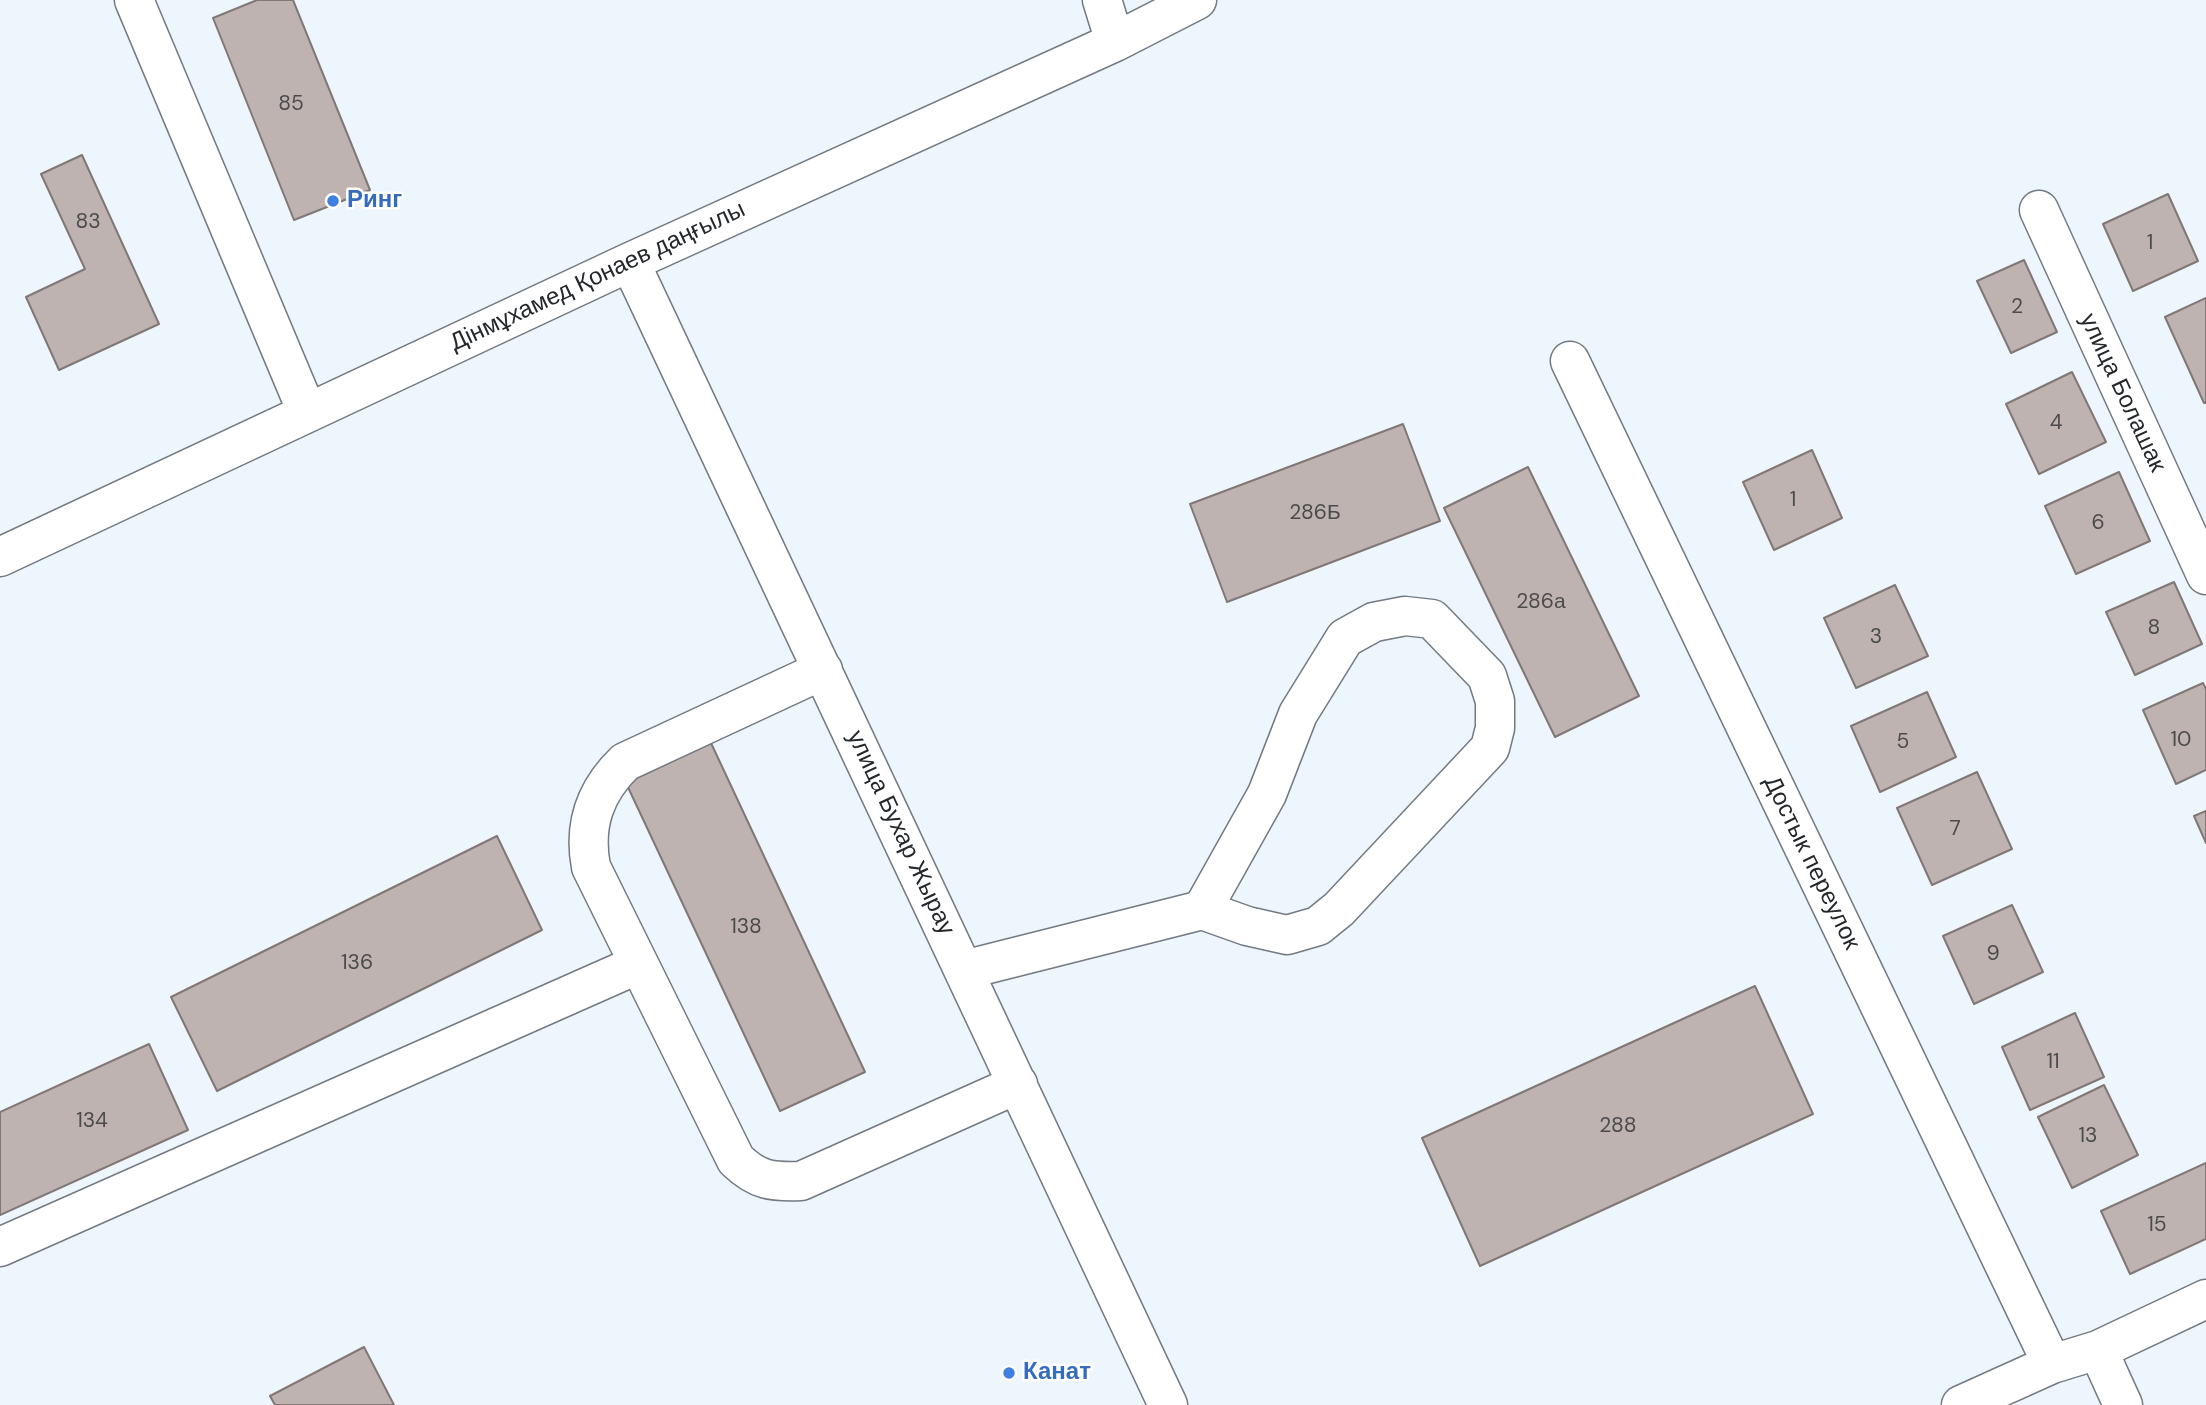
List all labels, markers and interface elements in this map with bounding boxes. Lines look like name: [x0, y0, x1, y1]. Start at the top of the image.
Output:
house number: 85: [278, 91, 304, 117]
place label: Ринг: [347, 187, 402, 215]
marker: Ринг: [325, 193, 341, 209]
street label: Дінмұхамед Қонаев даңғылы: [446, 196, 750, 358]
house number: 83: [75, 209, 101, 235]
house number: 1: [2147, 230, 2153, 256]
house number: 2: [2011, 294, 2023, 320]
street label: улица Болашак: [2073, 309, 2171, 477]
house number: 4: [2050, 410, 2062, 436]
house number: 1: [1790, 487, 1796, 513]
house number: 286Б: [1289, 500, 1341, 526]
house number: 6: [2091, 510, 2105, 536]
house number: 286а: [1516, 589, 1566, 615]
house number: 8: [2148, 615, 2160, 641]
house number: 3: [1870, 624, 1882, 650]
street label: улица Бухар Жырау: [840, 726, 960, 940]
house number: 10: [2171, 727, 2191, 753]
house number: 5: [1897, 729, 1909, 755]
street label: Достык переулок: [1757, 772, 1865, 954]
house number: 7: [1949, 816, 1961, 842]
house number: 138: [730, 914, 762, 940]
house number: 9: [1986, 941, 2000, 967]
house number: 136: [341, 950, 373, 976]
house number: 11: [2046, 1049, 2060, 1075]
house number: 134: [76, 1108, 108, 1134]
house number: 288: [1599, 1113, 1637, 1139]
house number: 13: [2079, 1123, 2097, 1149]
house number: 15: [2147, 1212, 2167, 1238]
place label: Канат: [1023, 1359, 1091, 1387]
marker: Канат: [1001, 1365, 1017, 1381]

